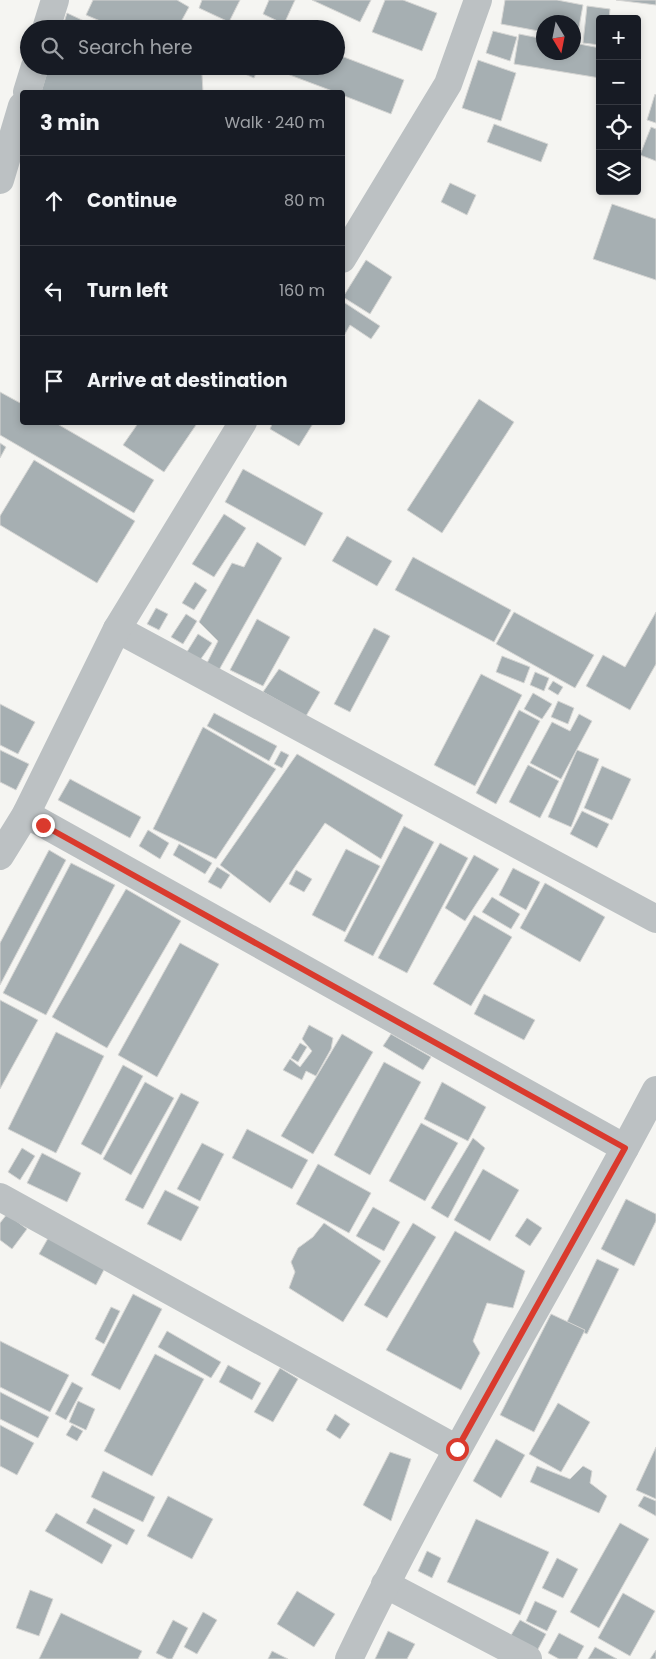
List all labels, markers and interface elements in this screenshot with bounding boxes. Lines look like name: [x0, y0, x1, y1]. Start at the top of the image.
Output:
north arrow: [536, 15, 581, 60]
map controls: [596, 15, 641, 195]
button: +: [596, 15, 641, 60]
search box: [20, 20, 345, 75]
icon: search: [38, 34, 66, 62]
text: Search here: [78, 34, 192, 61]
button: −: [596, 60, 641, 105]
button: locate: [596, 105, 641, 150]
text: 3 min: [40, 108, 100, 137]
text: Walk · 240 m: [224, 111, 325, 134]
button: layers: [596, 150, 641, 195]
icon: ahead: [40, 187, 68, 215]
text: Continue: [87, 187, 177, 214]
text: 80 m: [284, 189, 325, 212]
icon: left: [40, 277, 68, 305]
text: Turn left: [87, 277, 168, 304]
text: 160 m: [279, 279, 325, 302]
icon: arrive: [40, 367, 68, 395]
text: Arrive at destination: [87, 367, 288, 394]
route end: [32, 814, 55, 837]
route start: [446, 1438, 469, 1461]

